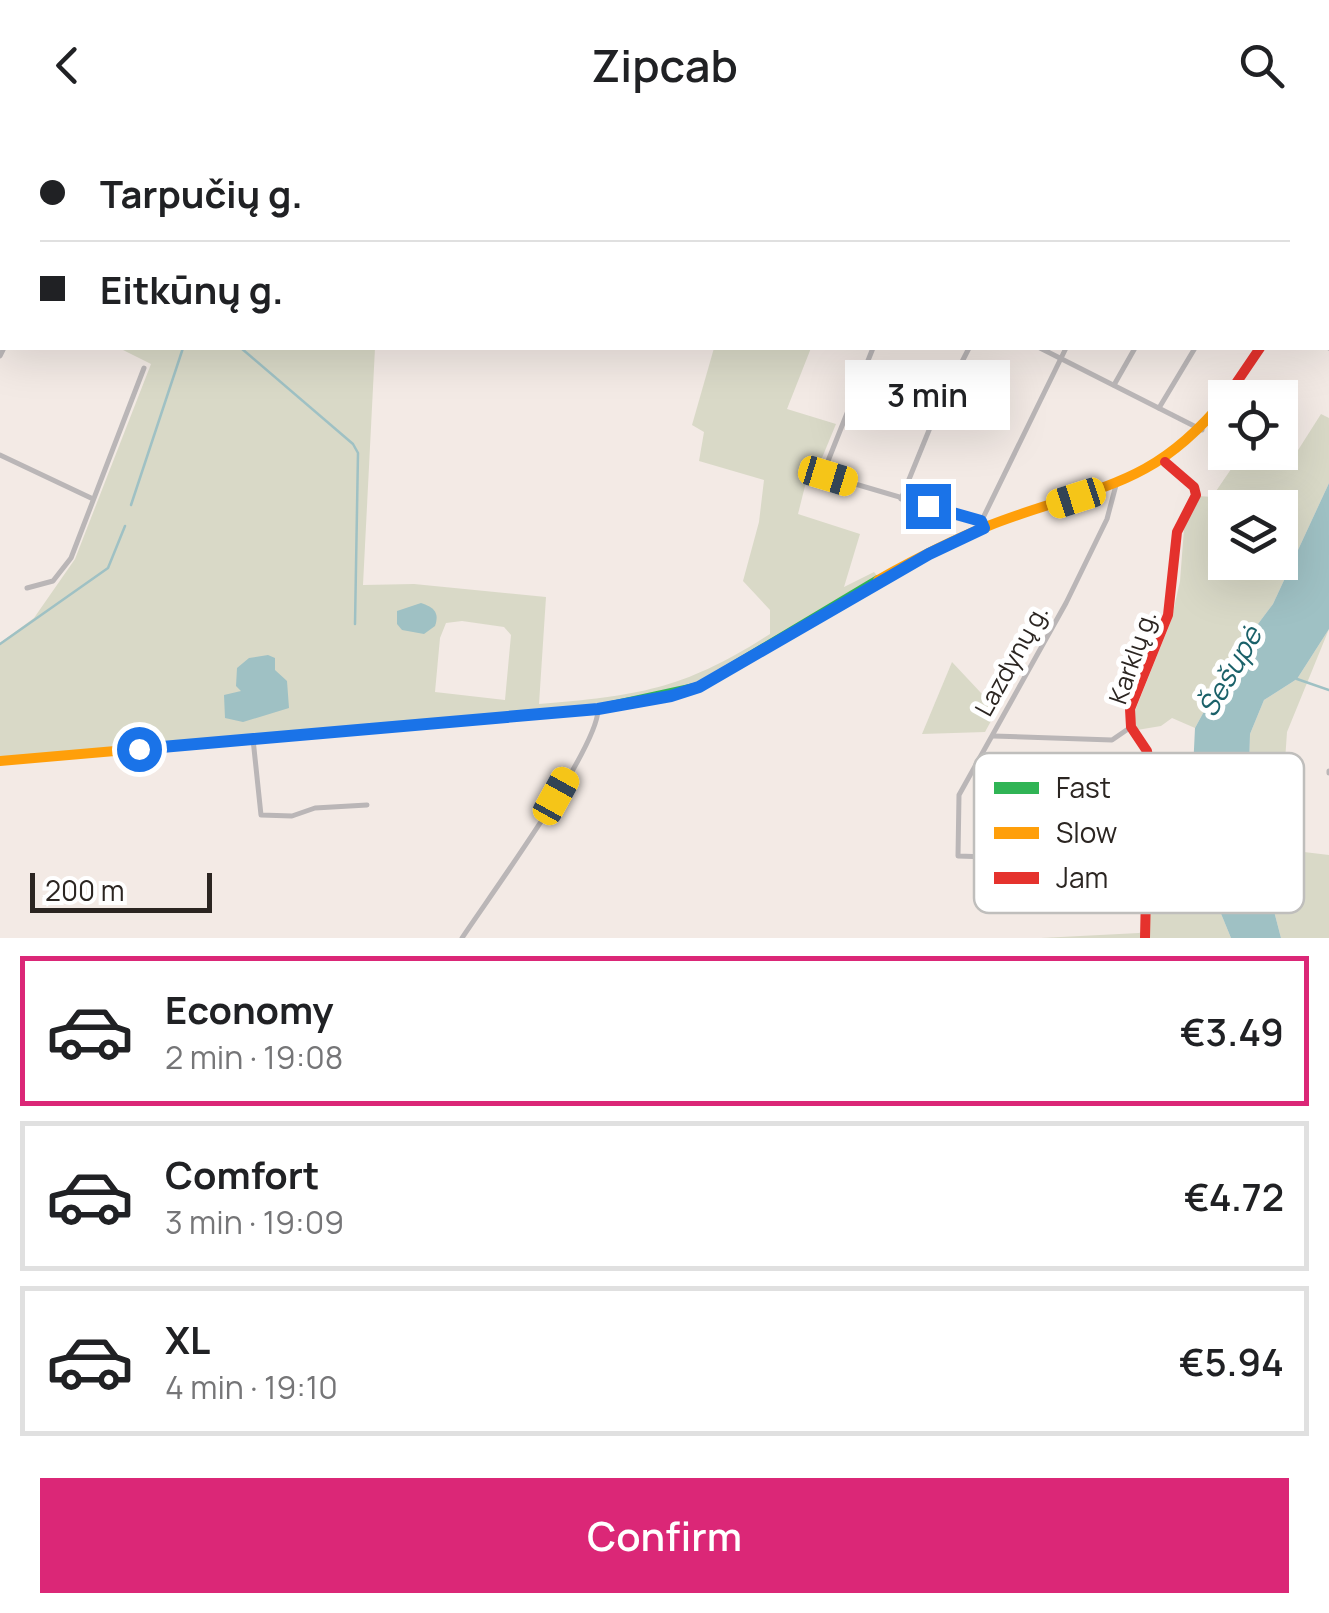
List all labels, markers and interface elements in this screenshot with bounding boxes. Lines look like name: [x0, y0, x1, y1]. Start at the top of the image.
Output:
text: Zipcab: [591, 34, 738, 96]
icon: back: [40, 38, 95, 93]
icon: search: [1234, 38, 1289, 93]
text: Tarpučių g.: [100, 167, 303, 219]
text: Eitkūnų g.: [100, 263, 284, 315]
callout: 3 min: [846, 361, 1010, 431]
text: 3 min: [887, 373, 968, 417]
map controls: [1208, 380, 1298, 580]
button: locate: [1208, 380, 1298, 470]
car: [795, 453, 861, 499]
car: [1043, 474, 1109, 522]
route end: [906, 484, 951, 529]
button: layers: [1208, 490, 1298, 580]
street label: Lazdynų g.: [966, 598, 1056, 722]
street label: Karklų g.: [1100, 605, 1164, 709]
water label: Šešupė: [1188, 618, 1271, 723]
route start: [117, 727, 162, 772]
legend: [974, 753, 1304, 913]
car: [528, 762, 584, 830]
text: Fast: [1056, 768, 1111, 806]
text: Slow: [1056, 813, 1117, 851]
text: Jam: [1056, 858, 1108, 896]
scale bar: [30, 868, 212, 913]
text: 200 m: [45, 871, 124, 909]
text: Economy: [165, 983, 334, 1035]
icon: car: [45, 986, 135, 1076]
text: €3.49: [1180, 1005, 1284, 1057]
text: 2 min · 19:08: [165, 1035, 343, 1079]
text: Comfort: [165, 1148, 319, 1200]
icon: car: [45, 1151, 135, 1241]
text: €4.72: [1184, 1170, 1284, 1222]
text: 3 min · 19:09: [165, 1200, 344, 1244]
text: XL: [165, 1313, 210, 1365]
icon: car: [45, 1316, 135, 1406]
text: €5.94: [1179, 1335, 1284, 1387]
text: 4 min · 19:10: [165, 1365, 338, 1409]
button: Confirm: [40, 1478, 1289, 1593]

